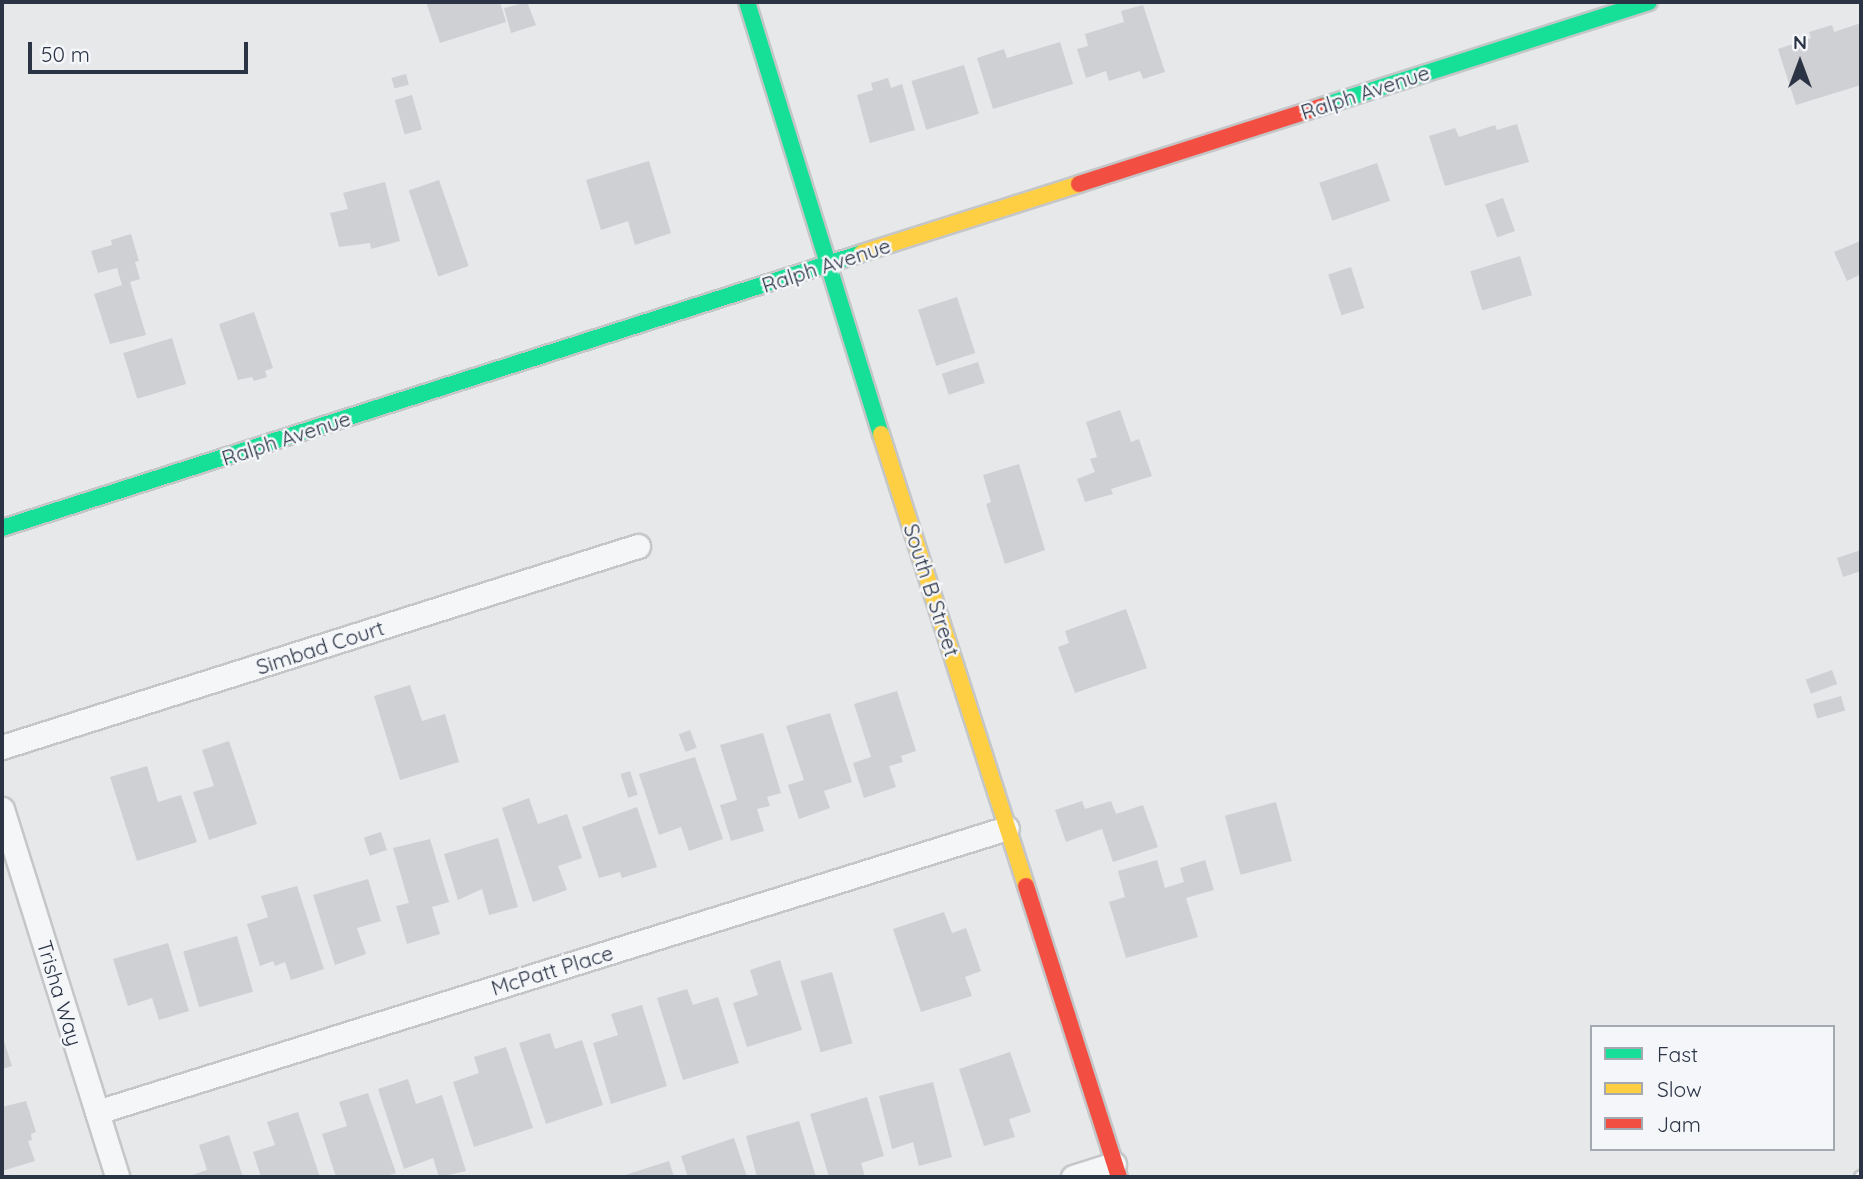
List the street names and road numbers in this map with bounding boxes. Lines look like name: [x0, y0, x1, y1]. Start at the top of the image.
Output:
street label: Ralph Avenue: [1297, 59, 1433, 125]
street label: Ralph Avenue: [758, 232, 894, 298]
street label: Ralph Avenue: [218, 405, 354, 471]
street label: South B Street: [899, 520, 965, 660]
street label: Simbad Court: [253, 614, 387, 680]
street label: Trisha Way: [32, 937, 88, 1049]
street label: McPatt Place: [488, 940, 616, 1000]

